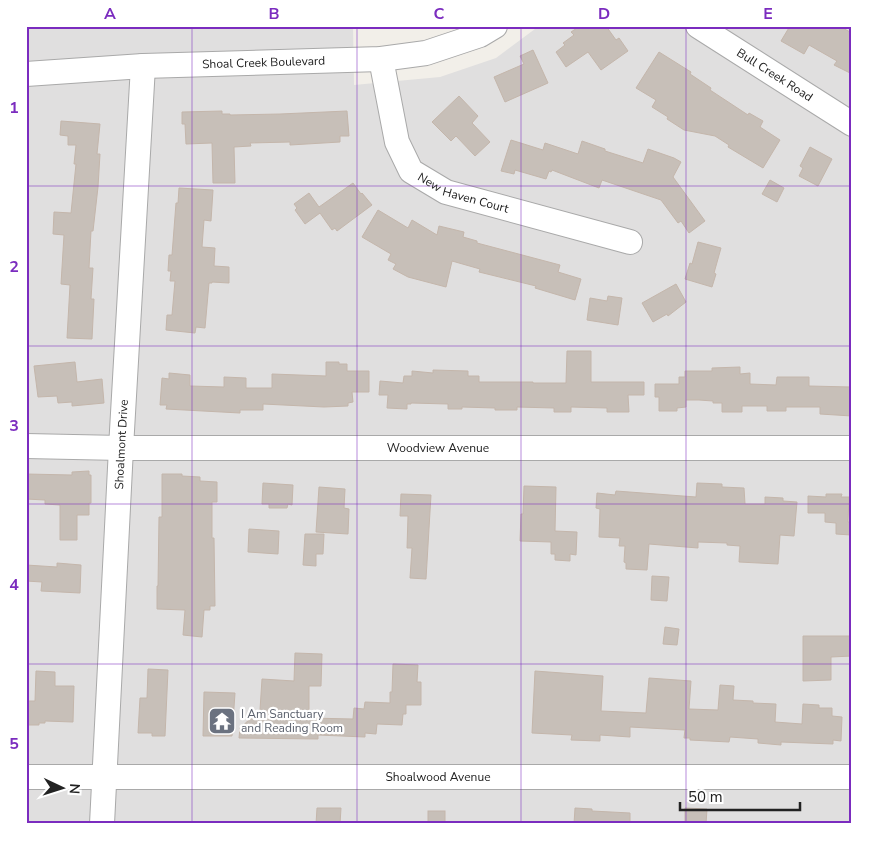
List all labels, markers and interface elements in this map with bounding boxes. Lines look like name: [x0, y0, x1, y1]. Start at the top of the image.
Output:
text: A: [104, 3, 116, 25]
text: B: [268, 3, 280, 25]
text: C: [434, 3, 445, 25]
text: D: [598, 3, 610, 25]
text: E: [763, 3, 773, 25]
street label: Bull Creek Road: [734, 45, 816, 105]
street label: Shoal Creek Boulevard: [202, 53, 325, 72]
text: 1: [9, 97, 19, 119]
street label: New Haven Court: [415, 169, 511, 217]
text: 2: [9, 256, 19, 278]
street label: Shoalmont Drive: [111, 399, 132, 490]
text: 3: [9, 415, 19, 437]
street label: Woodview Avenue: [387, 440, 489, 456]
text: 4: [9, 574, 19, 596]
temple icon: I Am Sanctuary and Reading Room: [207, 706, 237, 736]
place label: I Am Sanctuary and Reading Room: [241, 706, 343, 736]
text: 5: [9, 733, 19, 755]
north arrow: [38, 762, 88, 812]
street label: Shoalwood Avenue: [385, 769, 491, 785]
scale bar: [680, 780, 800, 812]
text: N: [65, 783, 84, 795]
text: 50 m: [688, 787, 723, 807]

